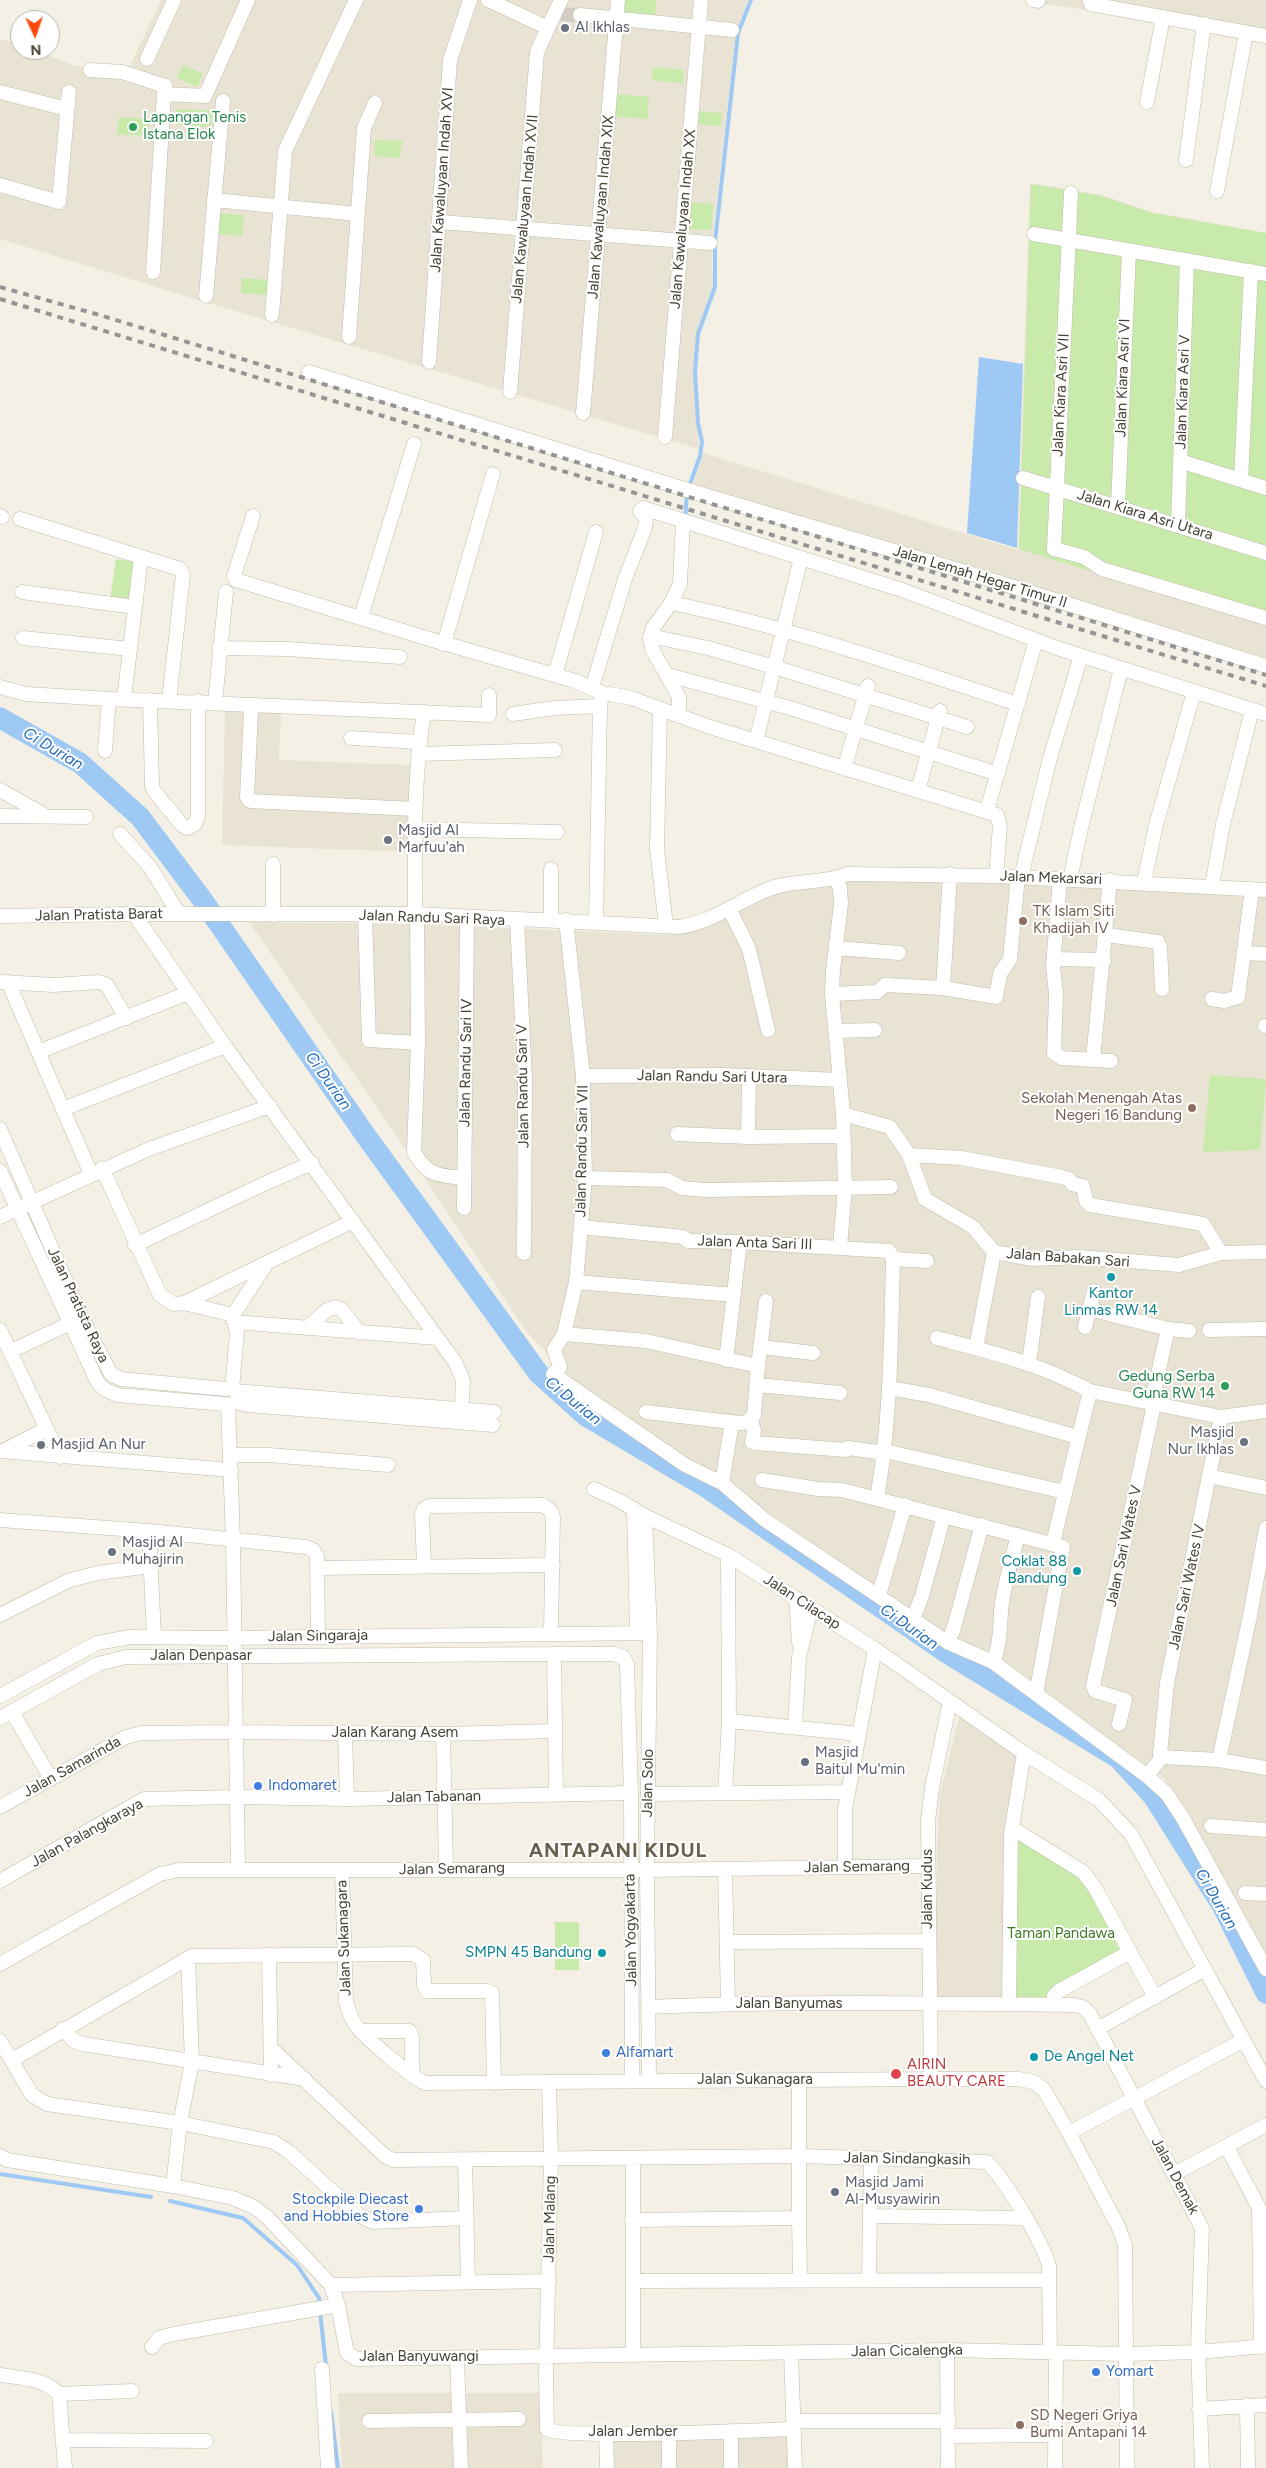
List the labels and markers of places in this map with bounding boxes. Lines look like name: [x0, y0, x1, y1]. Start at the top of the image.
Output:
place label: Al Ikhlas: [575, 19, 630, 37]
marker: Al Ikhlas: [559, 22, 571, 34]
place label: Lapangan Tenis Istana Elok: [143, 109, 246, 144]
marker: Lapangan Tenis Istana Elok: [127, 121, 139, 133]
place label: Masjid Al Marfuu'ah: [398, 822, 465, 857]
marker: Masjid Al Marfuu'ah: [382, 834, 394, 846]
place label: TK Islam Siti Khadijah IV: [1033, 903, 1114, 938]
marker: TK Islam Siti Khadijah IV: [1017, 915, 1029, 927]
place label: Sekolah Menengah Atas Negeri 16 Bandung: [1021, 1090, 1182, 1125]
marker: Sekolah Menengah Atas Negeri 16 Bandung: [1186, 1102, 1198, 1114]
marker: Kantor Linmas RW 14: [1105, 1271, 1117, 1283]
place label: Kantor Linmas RW 14: [1064, 1285, 1158, 1320]
place label: Gedung Serba Guna RW 14: [1118, 1368, 1215, 1403]
marker: Gedung Serba Guna RW 14: [1219, 1380, 1231, 1392]
place label: Masjid Nur Ikhlas: [1168, 1424, 1234, 1459]
place label: Masjid An Nur: [51, 1436, 146, 1454]
marker: Masjid Nur Ikhlas: [1238, 1436, 1250, 1448]
marker: Masjid An Nur: [35, 1439, 47, 1451]
place label: Masjid Al Muhajirin: [122, 1534, 184, 1569]
marker: Masjid Al Muhajirin: [106, 1546, 118, 1558]
place label: Coklat 88 Bandung: [1001, 1553, 1067, 1588]
marker: Coklat 88 Bandung: [1071, 1565, 1083, 1577]
place label: Masjid Baitul Mu'min: [815, 1744, 905, 1779]
marker: Masjid Baitul Mu'min: [799, 1756, 811, 1768]
place label: Indomaret: [268, 1777, 337, 1795]
marker: Indomaret: [252, 1780, 264, 1792]
place label: SMPN 45 Bandung: [465, 1944, 592, 1962]
marker: SMPN 45 Bandung: [596, 1947, 608, 1959]
place label: Alfamart: [616, 2044, 674, 2062]
marker: Alfamart: [600, 2047, 612, 2059]
place label: De Angel Net: [1044, 2048, 1134, 2066]
marker: De Angel Net: [1028, 2051, 1040, 2063]
place label: AIRIN BEAUTY CARE: [907, 2056, 1006, 2091]
marker: AIRIN BEAUTY CARE: [889, 2067, 903, 2081]
place label: Masjid Jami Al-Musyawirin: [845, 2174, 940, 2209]
marker: Masjid Jami Al-Musyawirin: [829, 2186, 841, 2198]
place label: Stockpile Diecast and Hobbies Store: [284, 2191, 409, 2226]
marker: Stockpile Diecast and Hobbies Store: [413, 2203, 425, 2215]
place label: Yomart: [1106, 2363, 1154, 2381]
marker: Yomart: [1090, 2366, 1102, 2378]
place label: SD Negeri Griya Bumi Antapani 14: [1030, 2407, 1147, 2442]
marker: SD Negeri Griya Bumi Antapani 14: [1014, 2419, 1026, 2431]

